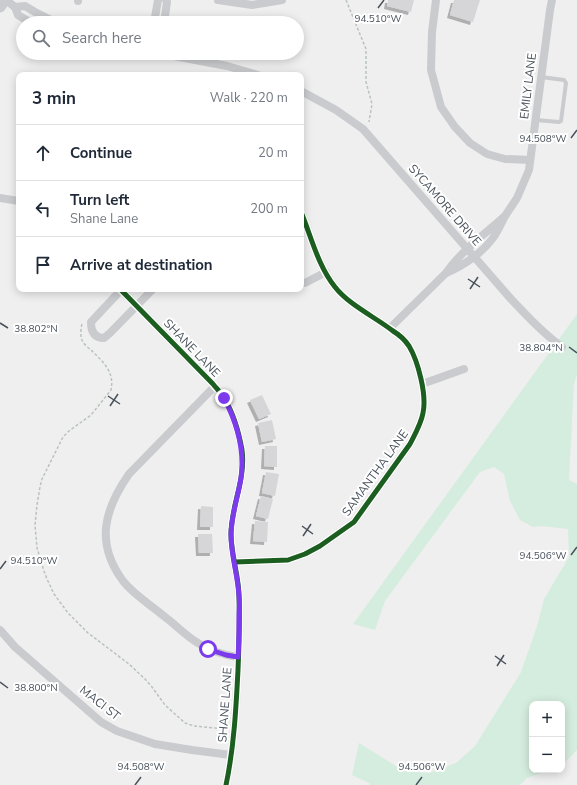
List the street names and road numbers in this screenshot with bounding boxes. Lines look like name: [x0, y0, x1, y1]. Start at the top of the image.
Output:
street label: EMILY LANE: [516, 52, 540, 120]
street label: SYCAMORE DRIVE: [405, 161, 485, 249]
street label: SHANE LANE: [160, 315, 224, 381]
street label: SAMANTHA LANE: [338, 427, 412, 519]
street label: SHANE LANE: [214, 667, 236, 743]
street label: MACI ST: [76, 682, 124, 724]

